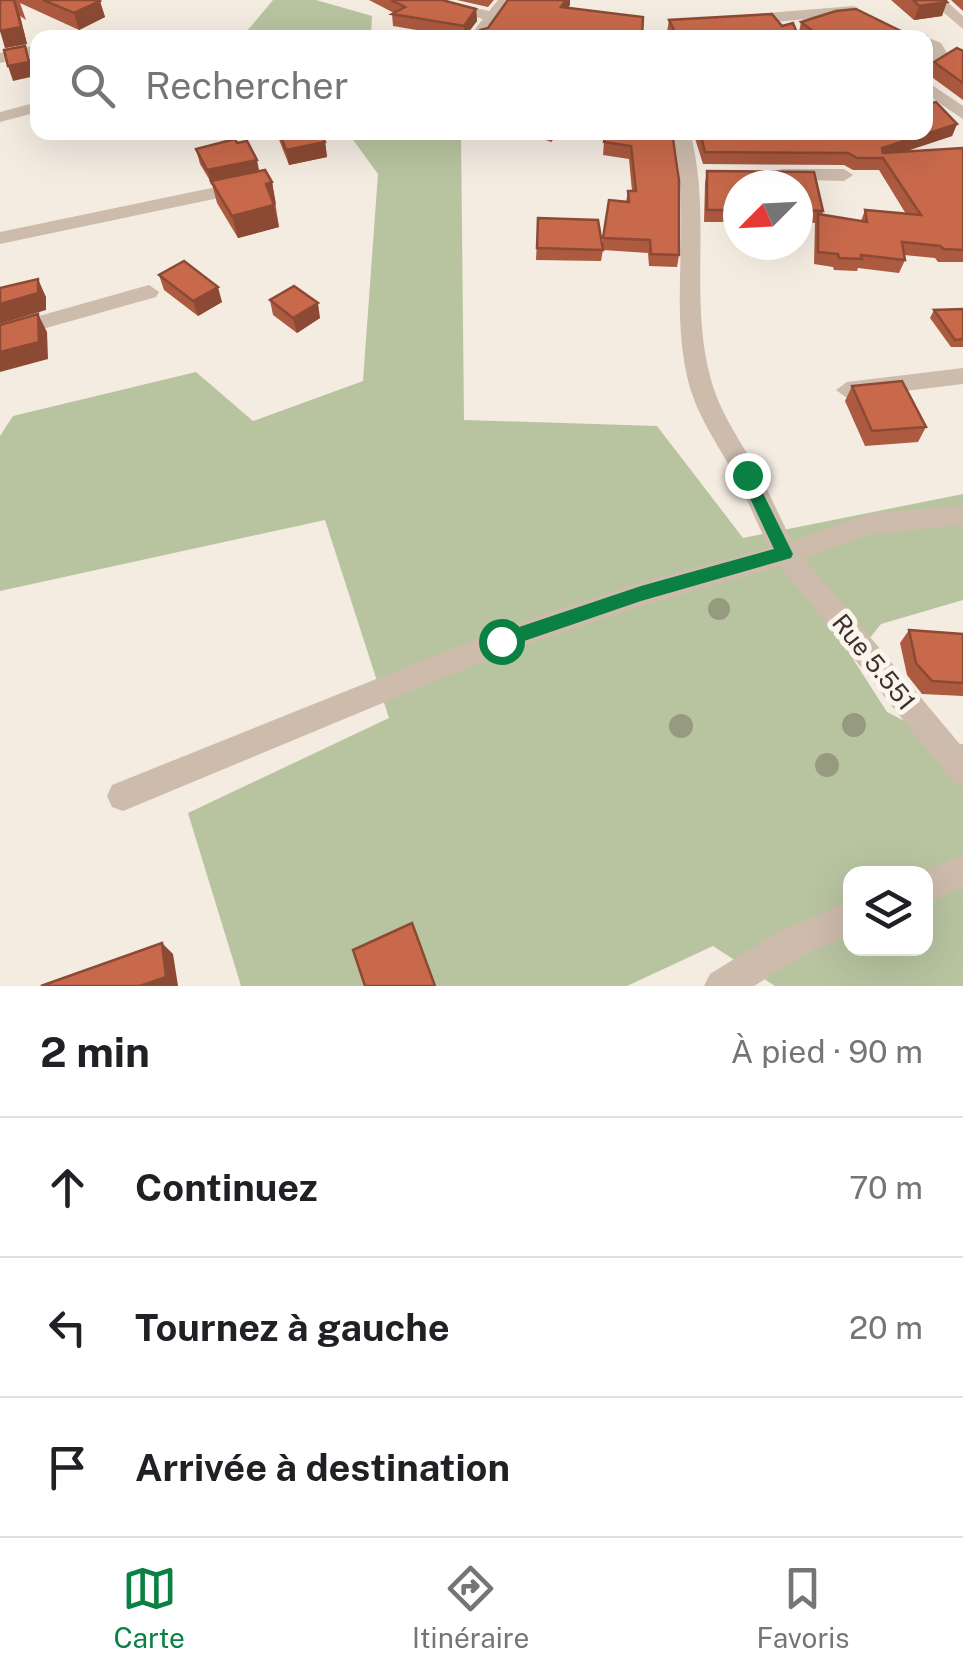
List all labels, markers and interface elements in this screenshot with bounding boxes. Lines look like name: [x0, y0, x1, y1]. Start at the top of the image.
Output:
search box: [30, 30, 933, 140]
icon: search: [65, 58, 120, 113]
text: Rechercher: [145, 63, 349, 108]
north arrow: [723, 170, 813, 260]
route end: [725, 453, 771, 499]
street label: Rue 5.551: [826, 608, 922, 716]
route start: [479, 619, 525, 665]
map controls: [843, 866, 933, 956]
button: layers: [843, 866, 933, 956]
text: 2 min: [40, 1027, 150, 1076]
text: À pied · 90 m: [731, 1033, 923, 1070]
icon: ahead: [40, 1160, 95, 1215]
text: Continuez: [135, 1165, 318, 1210]
text: 70 m: [849, 1169, 923, 1206]
icon: left: [40, 1300, 95, 1355]
text: Tournez à gauche: [135, 1305, 450, 1350]
text: 20 m: [849, 1309, 923, 1346]
icon: arrive: [40, 1440, 95, 1495]
text: Arrivée à destination: [135, 1445, 510, 1490]
tab: Carte: [113, 1561, 185, 1654]
tab: Itinéraire: [412, 1561, 529, 1654]
tab: Favoris: [756, 1561, 849, 1654]

